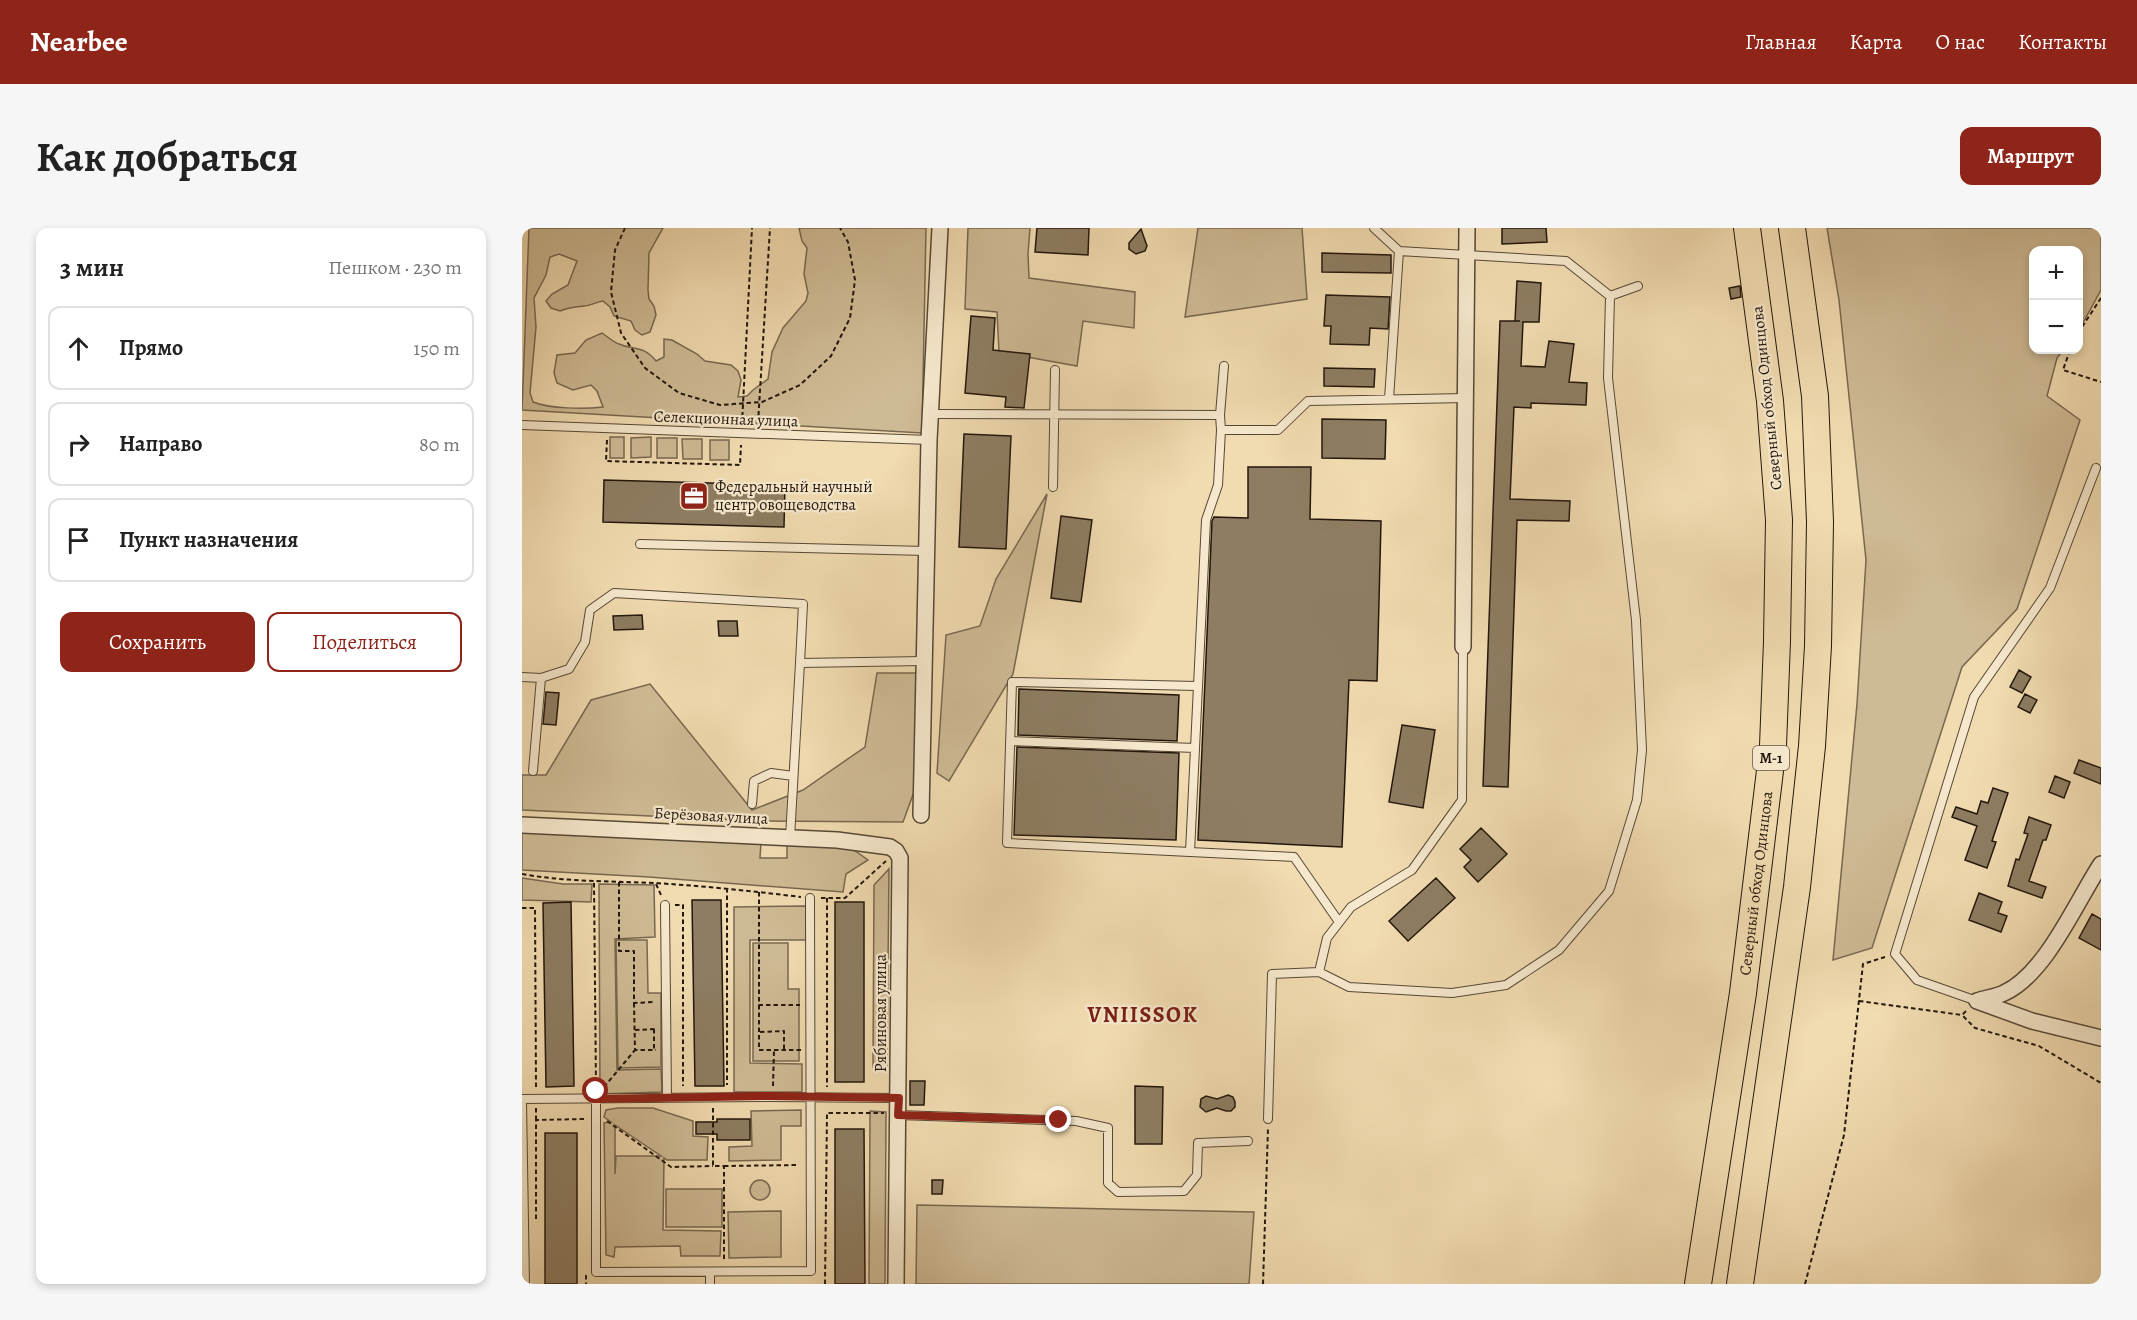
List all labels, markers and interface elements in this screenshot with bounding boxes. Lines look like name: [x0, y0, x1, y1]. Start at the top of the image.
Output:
text: Nearbee: [30, 23, 128, 61]
text: Главная: [1745, 28, 1817, 56]
text: Карта: [1850, 28, 1902, 56]
text: О нас: [1935, 28, 1985, 56]
text: Контакты: [2018, 28, 2107, 56]
button: Маршрут: [1960, 127, 2101, 185]
text: Как добраться: [36, 128, 298, 185]
map controls: [2029, 246, 2083, 354]
button: +: [2029, 246, 2083, 300]
text: 3 мин: [60, 250, 124, 285]
text: Пешком · 230 m: [328, 254, 462, 281]
button: −: [2029, 300, 2083, 354]
street label: Северный обход Одинцова: [1746, 304, 1788, 491]
icon: ahead: [62, 332, 95, 365]
text: Прямо: [119, 333, 183, 363]
text: 150 m: [413, 335, 460, 362]
street label: Селекционная улица: [653, 405, 799, 433]
icon: right: [62, 428, 95, 461]
text: Направо: [119, 429, 202, 459]
text: 80 m: [419, 431, 460, 458]
place label: Федеральный научный центр овощеводства: [715, 476, 873, 516]
office icon: Федеральный научный центр овощеводства: [678, 480, 710, 512]
icon: arrive: [62, 524, 95, 557]
text: Пункт назначения: [119, 525, 298, 555]
button: Сохранить: [60, 612, 255, 672]
button: Поделиться: [267, 612, 462, 672]
road number: М-1: [1753, 746, 1789, 770]
street label: Северный обход Одинцова: [1734, 789, 1779, 977]
street label: Берёзовая улица: [653, 802, 769, 830]
street label: Рябиновая улица: [870, 953, 892, 1072]
district label: VNIISSOK: [1087, 1000, 1198, 1030]
route start: [582, 1077, 608, 1103]
route end: [1045, 1106, 1071, 1132]

